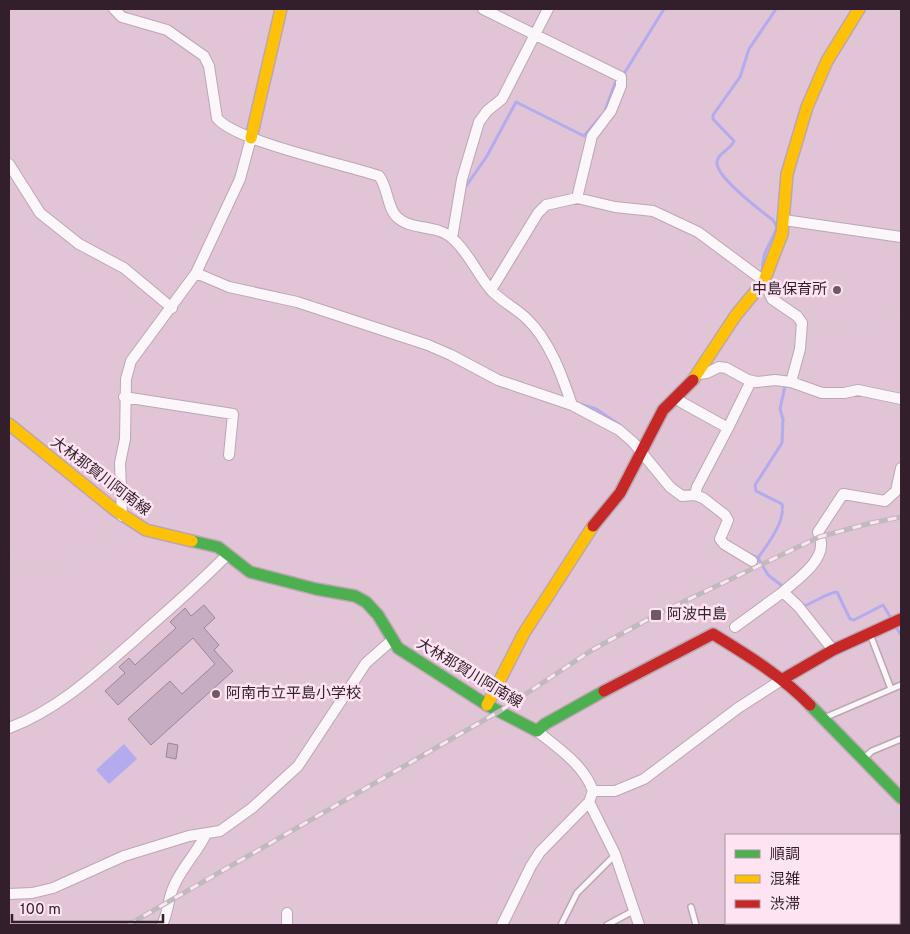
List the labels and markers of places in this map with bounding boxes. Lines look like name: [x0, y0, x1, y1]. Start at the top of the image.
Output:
place label: 中島保育所: [752, 281, 827, 300]
marker: 中島保育所: [831, 284, 843, 296]
place label: 阿波中島: [667, 606, 727, 625]
marker: 阿波中島: [649, 608, 663, 622]
place label: 阿南市立平島小学校: [226, 685, 361, 704]
marker: 阿南市立平島小学校: [210, 688, 222, 700]

